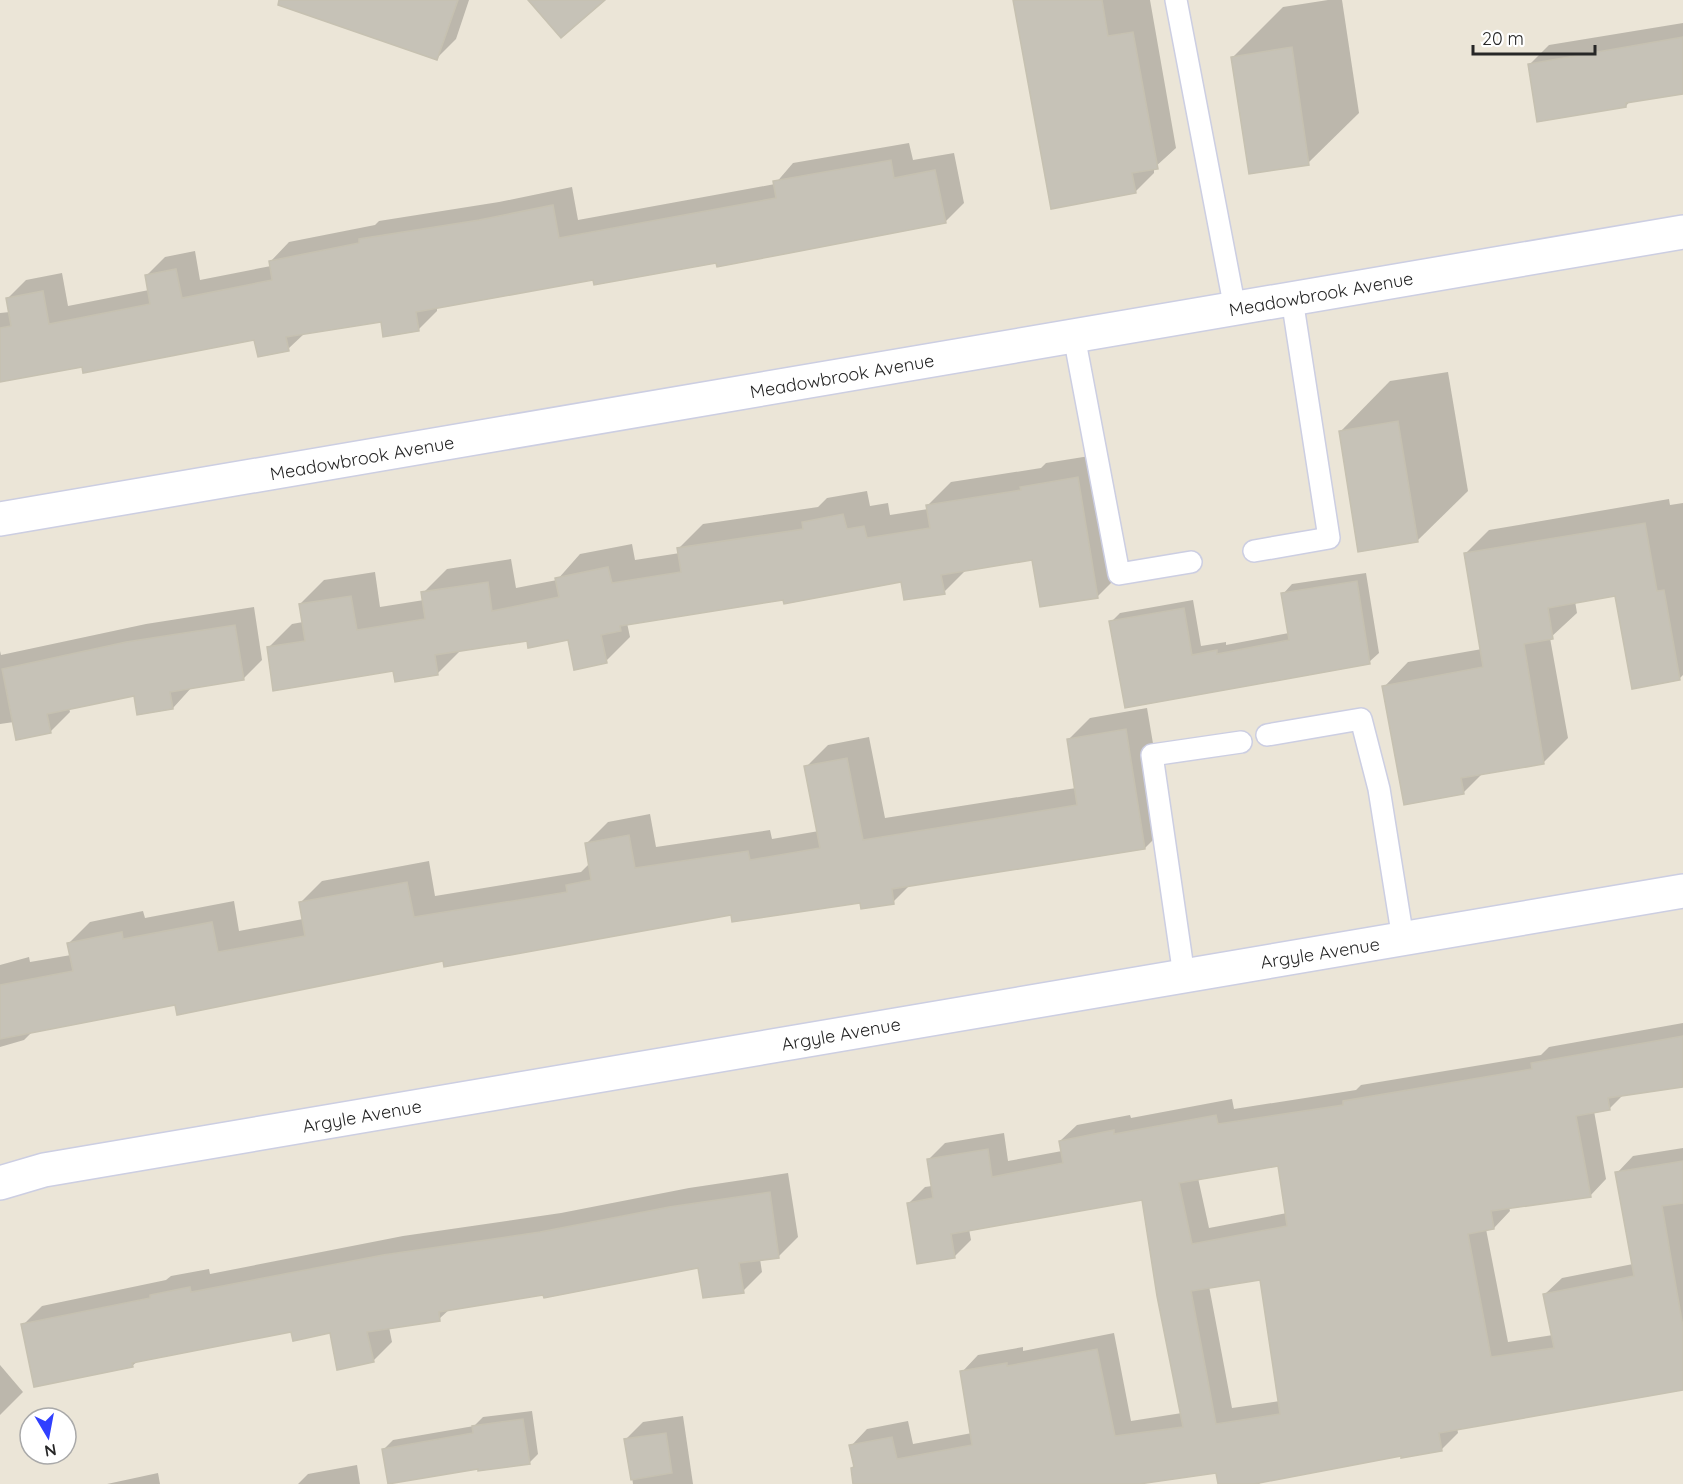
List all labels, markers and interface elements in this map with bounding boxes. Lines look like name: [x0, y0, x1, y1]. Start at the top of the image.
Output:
scale bar: [1473, 18, 1594, 56]
text: 20 m: [1482, 27, 1524, 50]
street label: Meadowbrook Avenue: [1227, 266, 1415, 322]
street label: Meadowbrook Avenue: [748, 348, 936, 404]
street label: Meadowbrook Avenue: [268, 430, 456, 486]
street label: Argyle Avenue: [1259, 932, 1381, 974]
street label: Argyle Avenue: [780, 1012, 902, 1056]
street label: Argyle Avenue: [301, 1094, 423, 1138]
north arrow: [18, 1406, 78, 1466]
text: N: [43, 1440, 58, 1462]

